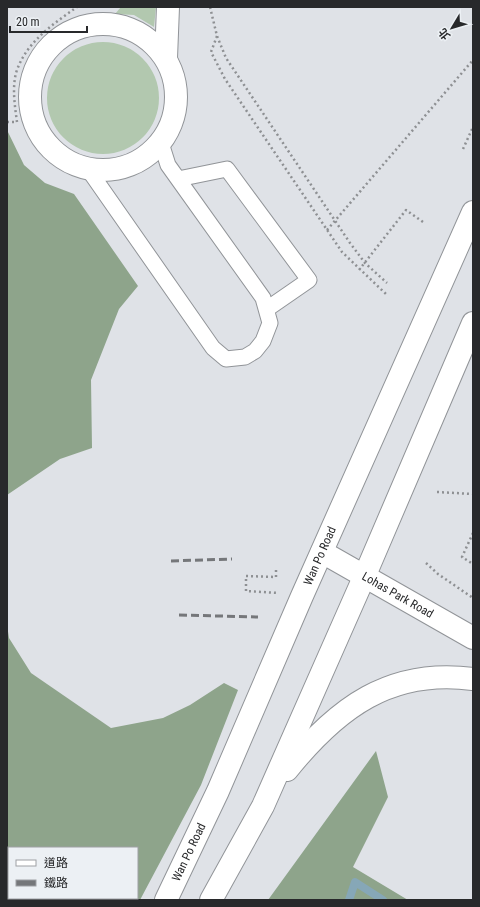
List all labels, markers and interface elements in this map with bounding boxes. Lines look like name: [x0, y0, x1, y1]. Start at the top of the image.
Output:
scale bar: [10, 8, 87, 34]
north arrow: [432, 8, 472, 48]
text: 20 m: [16, 15, 40, 29]
text: 北: [436, 26, 453, 42]
street label: Wan Po Road: [301, 524, 339, 587]
street label: Lohas Park Road: [359, 569, 436, 621]
street label: Wan Po Road: [169, 821, 209, 884]
legend: [8, 847, 138, 899]
text: 道路: [44, 856, 68, 870]
text: 鐵路: [44, 876, 68, 890]

